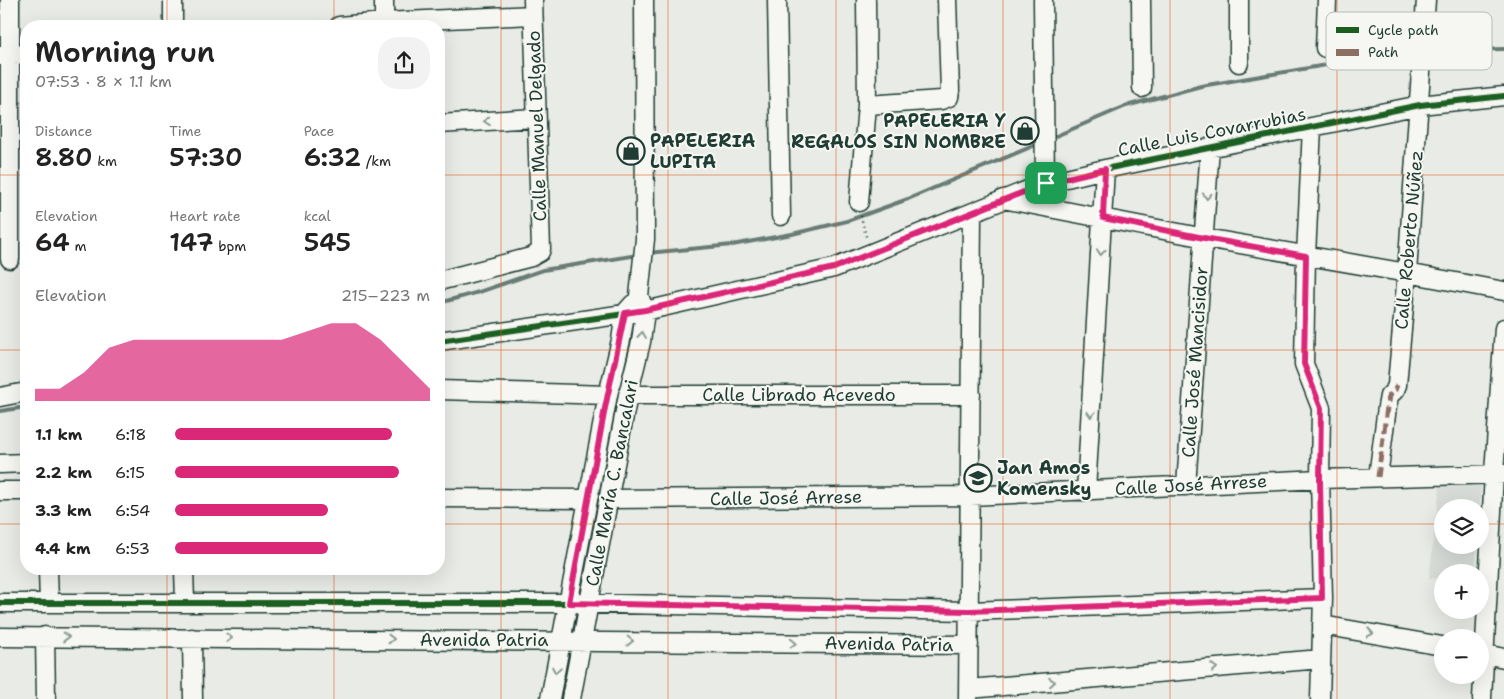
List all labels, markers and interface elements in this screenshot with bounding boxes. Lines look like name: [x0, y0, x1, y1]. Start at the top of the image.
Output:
legend: [1326, 12, 1492, 70]
text: Cycle path: [1368, 21, 1439, 39]
street label: Calle Manuel Delgado: [522, 30, 552, 222]
text: Morning run: [35, 33, 215, 71]
button: share: [378, 37, 430, 89]
text: Path: [1368, 43, 1399, 61]
text: 07:53 · 8 × 1.1 km: [35, 71, 172, 92]
street label: Calle Luis Covarrubias: [1116, 102, 1308, 162]
place label: PAPELERIA Y REGALOS SIN NOMBRE: [791, 109, 1006, 154]
one-way arrow: [483, 116, 491, 127]
shop icon: PAPELERIA Y REGALOS SIN NOMBRE: [1010, 116, 1040, 146]
text: Distance: [35, 122, 92, 140]
text: Time: [169, 122, 201, 140]
text: Pace: [304, 122, 334, 140]
place label: PAPELERIA LUPITA: [650, 129, 755, 174]
shop icon: PAPELERIA LUPITA: [616, 136, 646, 166]
text: 8.80: [35, 140, 92, 174]
text: 57:30: [169, 140, 242, 174]
text: 6:32: [304, 140, 361, 174]
street label: Calle Roberto Núñez: [1389, 149, 1429, 331]
text: km: [92, 152, 117, 170]
text: /km: [361, 152, 391, 170]
pin: [1025, 162, 1067, 204]
icon: arrive: [1032, 169, 1060, 197]
one-way arrow: [1202, 192, 1213, 200]
text: Elevation: [35, 207, 98, 225]
text: Heart rate: [169, 207, 241, 225]
text: kcal: [304, 207, 331, 225]
text: 64: [35, 225, 70, 259]
text: 147: [169, 225, 213, 259]
text: 545: [304, 225, 351, 259]
text: m: [70, 237, 86, 255]
text: bpm: [213, 237, 246, 255]
one-way arrow: [1095, 249, 1106, 257]
street label: Calle José Mancisidor: [1176, 266, 1214, 458]
text: Elevation: [35, 285, 107, 306]
text: 215–223 m: [341, 285, 430, 306]
one-way arrow: [636, 331, 647, 339]
street label: Calle María C. Bancalari: [580, 378, 644, 588]
street label: Calle Librado Acevedo: [702, 383, 896, 407]
one-way arrow: [1085, 411, 1096, 419]
text: 1.1 km: [35, 424, 82, 445]
text: 6:18: [115, 424, 147, 445]
place label: Jan Amos Komensky: [997, 456, 1092, 501]
text: 2.2 km: [35, 462, 92, 483]
text: 6:15: [115, 462, 145, 483]
school or university icon: Jan Amos Komensky: [963, 463, 993, 493]
street label: Calle José Arrese: [1114, 469, 1268, 501]
street label: Calle José Arrese: [710, 485, 862, 511]
map controls: [1434, 499, 1489, 684]
button: layers: [1434, 499, 1489, 554]
text: 3.3 km: [35, 500, 92, 521]
text: 6:54: [115, 500, 150, 521]
text: 4.4 km: [35, 538, 91, 559]
text: 6:53: [115, 538, 150, 559]
button: +: [1434, 564, 1489, 619]
street label: Avenida Patria: [420, 628, 548, 652]
one-way arrow: [1366, 628, 1375, 638]
button: −: [1434, 629, 1489, 684]
street label: Avenida Patria: [824, 631, 954, 657]
one-way arrow: [62, 632, 70, 642]
one-way arrow: [225, 633, 233, 643]
one-way arrow: [388, 634, 395, 644]
one-way arrow: [626, 636, 634, 646]
one-way arrow: [789, 638, 797, 648]
one-way arrow: [1210, 663, 1218, 674]
one-way arrow: [551, 665, 562, 674]
one-way arrow: [1048, 677, 1056, 688]

